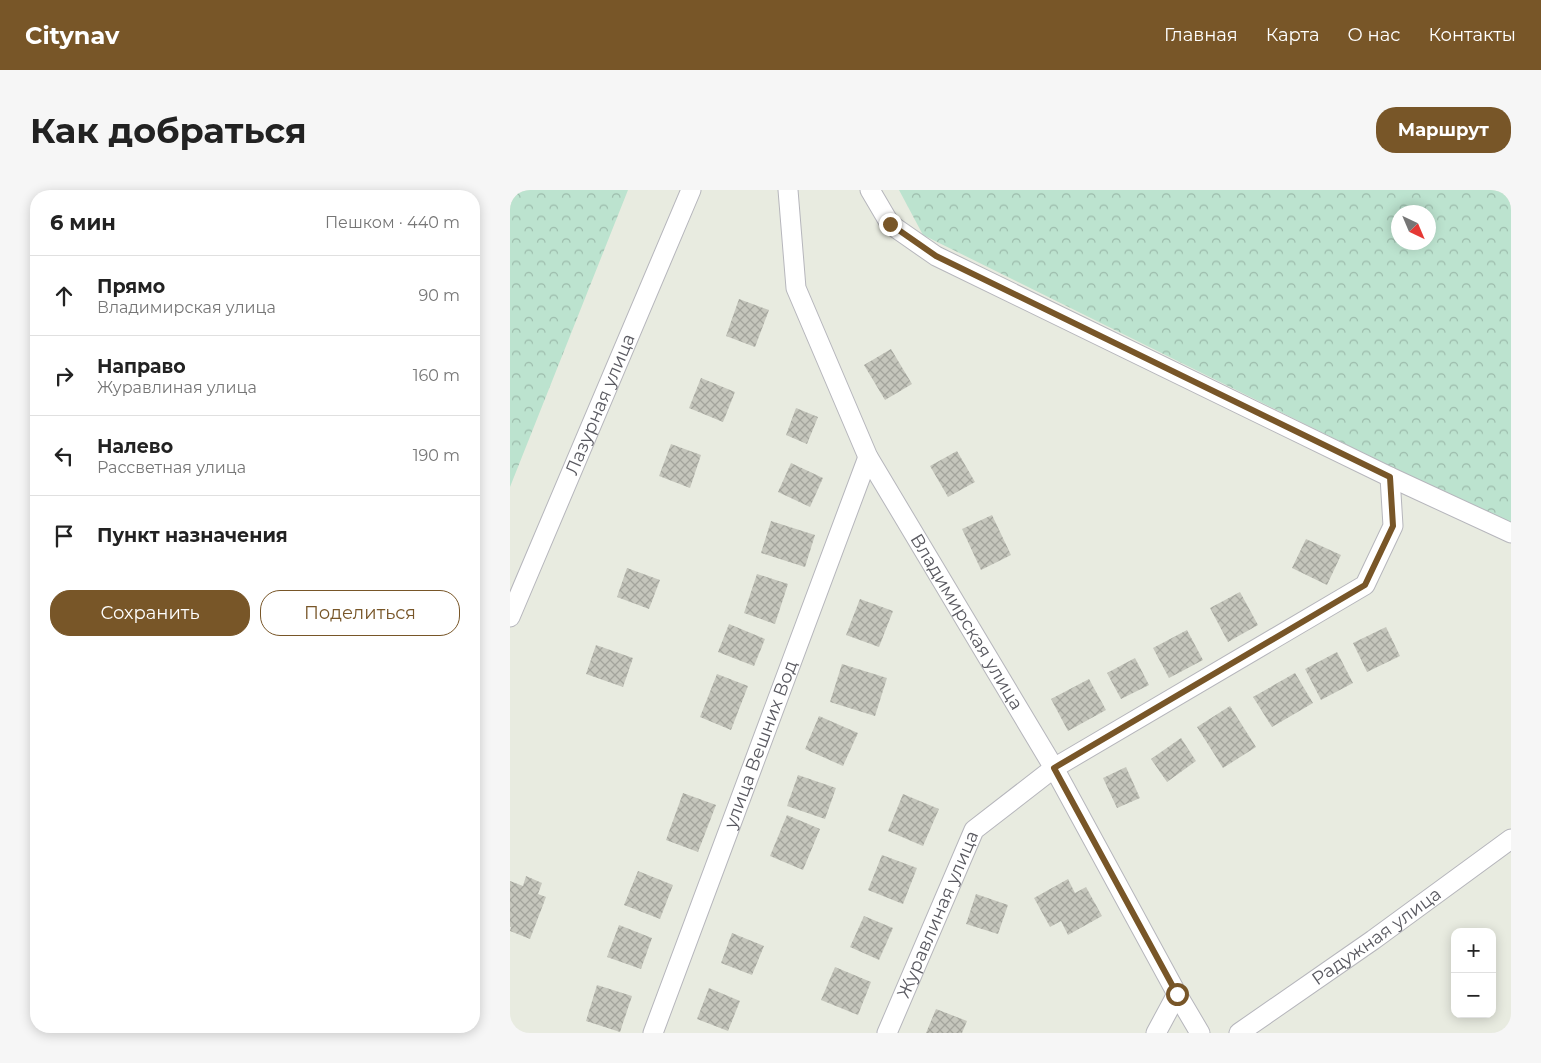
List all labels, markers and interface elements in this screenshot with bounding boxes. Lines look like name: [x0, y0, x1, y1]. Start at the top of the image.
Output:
text: Citynav: [25, 21, 119, 50]
text: Главная: [1164, 24, 1238, 46]
text: Карта: [1266, 24, 1320, 46]
text: О нас: [1348, 24, 1400, 46]
text: Контакты: [1428, 24, 1516, 46]
button: Маршрут: [1376, 107, 1511, 153]
text: Как добраться: [30, 109, 307, 152]
north arrow: [1391, 205, 1436, 250]
text: 6 мин: [50, 210, 116, 235]
text: Пешком · 440 m: [325, 213, 460, 232]
route end: [879, 213, 902, 236]
text: Прямо: [97, 275, 165, 298]
icon: ahead: [50, 282, 78, 310]
text: 90 m: [418, 286, 460, 305]
text: Владимирская улица: [97, 298, 276, 317]
street label: Лазурная улица: [561, 330, 640, 478]
text: Направо: [97, 355, 186, 378]
icon: right: [50, 362, 78, 390]
text: 160 m: [413, 366, 460, 385]
text: Журавлиная улица: [97, 378, 257, 397]
text: Налево: [97, 435, 173, 458]
icon: left: [50, 442, 78, 470]
text: 190 m: [413, 446, 460, 465]
text: Рассветная улица: [97, 458, 246, 477]
icon: arrive: [50, 522, 78, 550]
text: Пункт назначения: [97, 524, 288, 547]
street label: Владимирская улица: [905, 530, 1028, 714]
button: Сохранить: [50, 590, 250, 636]
button: Поделиться: [260, 590, 460, 636]
street label: улица Вешних Вод: [719, 657, 802, 832]
street label: Журавлиная улица: [892, 827, 983, 1001]
street label: Радужная улица: [1308, 883, 1446, 990]
map controls: [1451, 928, 1496, 1018]
button: +: [1451, 928, 1496, 973]
button: −: [1451, 973, 1496, 1018]
route start: [1166, 983, 1189, 1006]

